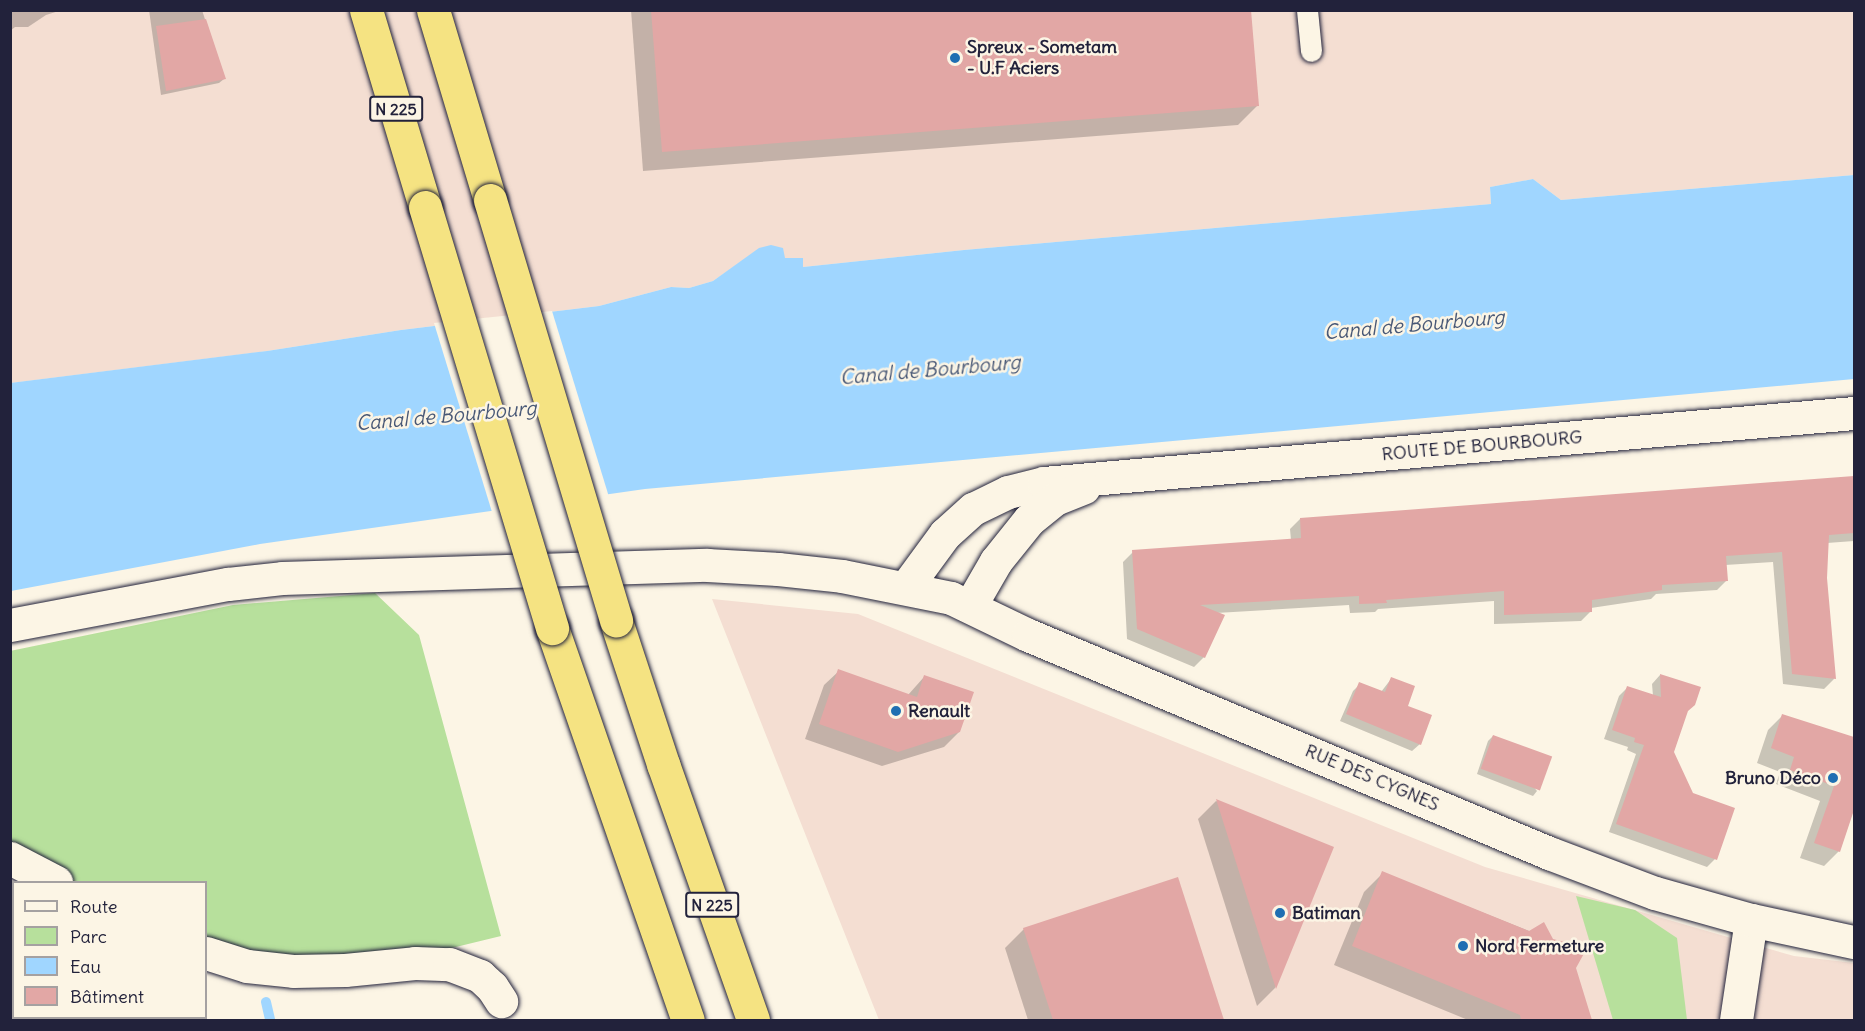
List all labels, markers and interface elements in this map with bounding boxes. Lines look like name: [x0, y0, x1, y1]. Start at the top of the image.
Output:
place label: Spreux - Sometam - U.F Aciers: [967, 37, 1117, 80]
marker: Spreux - Sometam - U.F Aciers: [948, 51, 962, 65]
road number: N 225: [369, 96, 423, 122]
water label: Canal de Bourbourg: [1323, 304, 1505, 344]
water label: Canal de Bourbourg: [839, 349, 1021, 389]
water label: Canal de Bourbourg: [355, 395, 537, 435]
street label: ROUTE DE BOURBOURG: [1381, 426, 1583, 466]
place label: Renault: [908, 700, 970, 722]
marker: Renault: [889, 704, 903, 718]
street label: RUE DES CYGNES: [1302, 740, 1442, 816]
place label: Bruno Déco: [1725, 767, 1821, 789]
marker: Bruno Déco: [1826, 771, 1840, 785]
legend: [12, 881, 207, 1019]
road number: N 225: [685, 892, 739, 918]
text: Route: [70, 895, 118, 918]
place label: Batiman: [1292, 902, 1361, 924]
marker: Batiman: [1273, 906, 1287, 920]
text: Parc: [70, 925, 107, 948]
place label: Nord Fermeture: [1475, 935, 1604, 957]
marker: Nord Fermeture: [1456, 939, 1470, 953]
text: Eau: [70, 955, 101, 978]
text: Bâtiment: [70, 985, 144, 1008]

